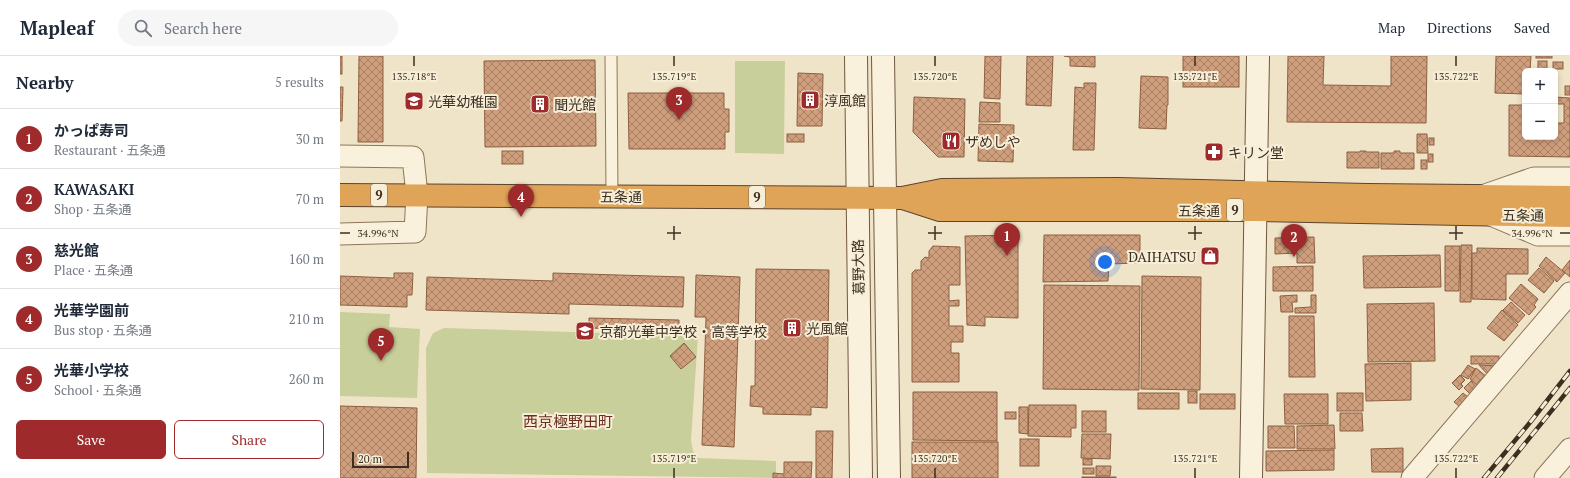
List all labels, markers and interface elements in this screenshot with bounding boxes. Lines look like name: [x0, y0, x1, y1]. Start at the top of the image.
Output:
search box: [118, 10, 398, 46]
text: Mapleaf: [20, 15, 94, 40]
icon: search: [132, 17, 154, 39]
text: Search here: [164, 18, 242, 38]
text: Map: [1378, 18, 1405, 37]
text: Directions: [1427, 18, 1492, 37]
text: Saved: [1514, 18, 1550, 37]
map controls: [1522, 68, 1558, 140]
button: +: [1522, 68, 1558, 104]
text: 135.718°E: [392, 70, 437, 83]
text: 135.719°E: [652, 70, 697, 83]
text: 135.720°E: [913, 70, 958, 83]
text: 135.721°E: [1173, 70, 1218, 83]
text: 135.722°E: [1434, 70, 1479, 83]
text: Nearby: [16, 71, 74, 94]
text: 5 results: [275, 73, 324, 91]
pin: 3: [666, 87, 692, 120]
building icon: 淳風館: [799, 89, 821, 111]
school or university icon: 光華幼稚園: [403, 90, 425, 112]
place label: 淳風館: [824, 91, 866, 110]
place label: 光華幼稚園: [428, 92, 498, 111]
building icon: 聞光館: [529, 93, 551, 115]
place label: 聞光館: [554, 95, 596, 114]
button: −: [1522, 104, 1558, 140]
text: かっぱ寿司: [54, 120, 129, 140]
text: 1: [25, 130, 33, 148]
text: 30 m: [296, 130, 324, 148]
restaurant icon: ザめしや: [940, 130, 962, 152]
place label: ザめしや: [965, 132, 1021, 151]
text: Restaurant · 五条通: [54, 141, 166, 159]
pharmacy icon: キリン堂: [1203, 141, 1225, 163]
place label: キリン堂: [1228, 143, 1284, 162]
text: KAWASAKI: [54, 179, 134, 199]
road number: 9: [371, 184, 387, 206]
pin: 4: [508, 184, 534, 217]
road number: 9: [749, 186, 765, 208]
street label: 五条通: [600, 187, 642, 206]
text: 2: [25, 190, 33, 208]
text: 70 m: [296, 190, 324, 208]
road number: 9: [1227, 199, 1243, 221]
text: Shop · 五条通: [54, 200, 132, 218]
street label: 五条通: [1178, 201, 1220, 220]
street label: 五条通: [1502, 205, 1544, 225]
pin: 1: [994, 223, 1020, 256]
pin: 2: [1281, 224, 1307, 257]
text: 34.996°N: [358, 227, 399, 240]
text: 34.996°N: [1512, 227, 1553, 240]
street label: 葛野大路: [848, 239, 868, 295]
text: 慈光館: [54, 240, 99, 260]
shop icon: DAIHATSU: [1199, 245, 1221, 267]
place label: DAIHATSU: [1128, 247, 1197, 266]
text: 3: [25, 250, 33, 268]
text: 160 m: [289, 250, 324, 268]
your location: [1095, 252, 1115, 272]
text: Place · 五条通: [54, 261, 133, 279]
text: 光華学園前: [54, 300, 129, 320]
text: 4: [25, 310, 33, 328]
text: 210 m: [289, 310, 324, 328]
building icon: 光風館: [781, 317, 803, 339]
place label: 光風館: [806, 319, 848, 338]
school or university icon: 京都光華中学校・高等学校: [574, 320, 596, 342]
text: Bus stop · 五条通: [54, 321, 152, 339]
place label: 京都光華中学校・高等学校: [599, 322, 767, 341]
pin: 5: [368, 328, 394, 361]
text: 光華小学校: [54, 360, 129, 380]
text: 5: [25, 370, 33, 388]
text: 260 m: [289, 370, 324, 388]
text: School · 五条通: [54, 381, 141, 399]
district label: 西京極野田町: [523, 411, 613, 431]
button: Save: [16, 420, 166, 459]
button: Share: [174, 420, 324, 459]
scale bar: [352, 450, 409, 469]
text: 20 m: [358, 452, 382, 466]
text: 135.719°E: [652, 452, 697, 465]
text: 135.720°E: [913, 452, 958, 465]
text: 135.721°E: [1173, 452, 1218, 465]
text: 135.722°E: [1434, 452, 1479, 465]

